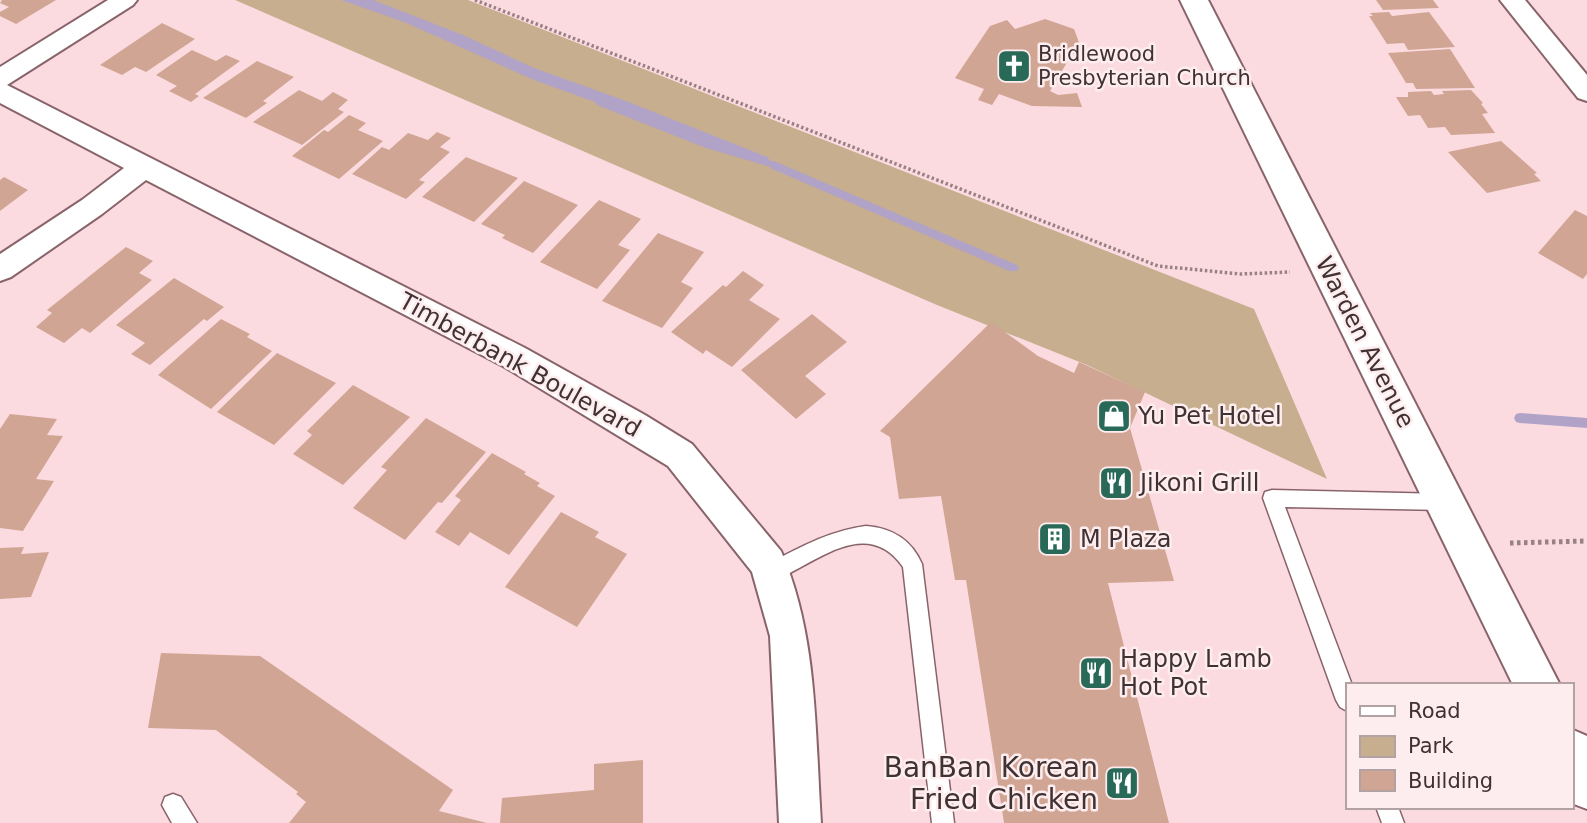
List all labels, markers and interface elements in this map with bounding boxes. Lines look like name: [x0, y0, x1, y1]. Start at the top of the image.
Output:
place label: Bridlewood Presbyterian Church: [1038, 42, 1251, 90]
church icon: Bridlewood Presbyterian Church: [995, 47, 1033, 85]
street label: Warden Avenue: [1310, 252, 1420, 432]
street label: Timberbank Boulevard: [393, 286, 646, 443]
shop icon: Yu Pet Hotel: [1095, 397, 1133, 435]
place label: Yu Pet Hotel: [1137, 402, 1282, 430]
restaurant icon: Jikoni Grill: [1097, 464, 1135, 502]
place label: Jikoni Grill: [1138, 469, 1259, 497]
building icon: M Plaza: [1036, 520, 1074, 558]
place label: M Plaza: [1080, 525, 1172, 553]
place label: Happy Lamb Hot Pot: [1120, 645, 1272, 701]
restaurant icon: Happy Lamb Hot Pot: [1077, 654, 1115, 692]
legend: [1346, 683, 1573, 809]
text: Road: [1408, 699, 1461, 723]
text: Park: [1408, 734, 1454, 758]
place label: BanBan Korean Fried Chicken: [884, 751, 1098, 816]
restaurant icon: BanBan Korean Fried Chicken: [1103, 764, 1141, 802]
text: Building: [1408, 769, 1493, 793]

